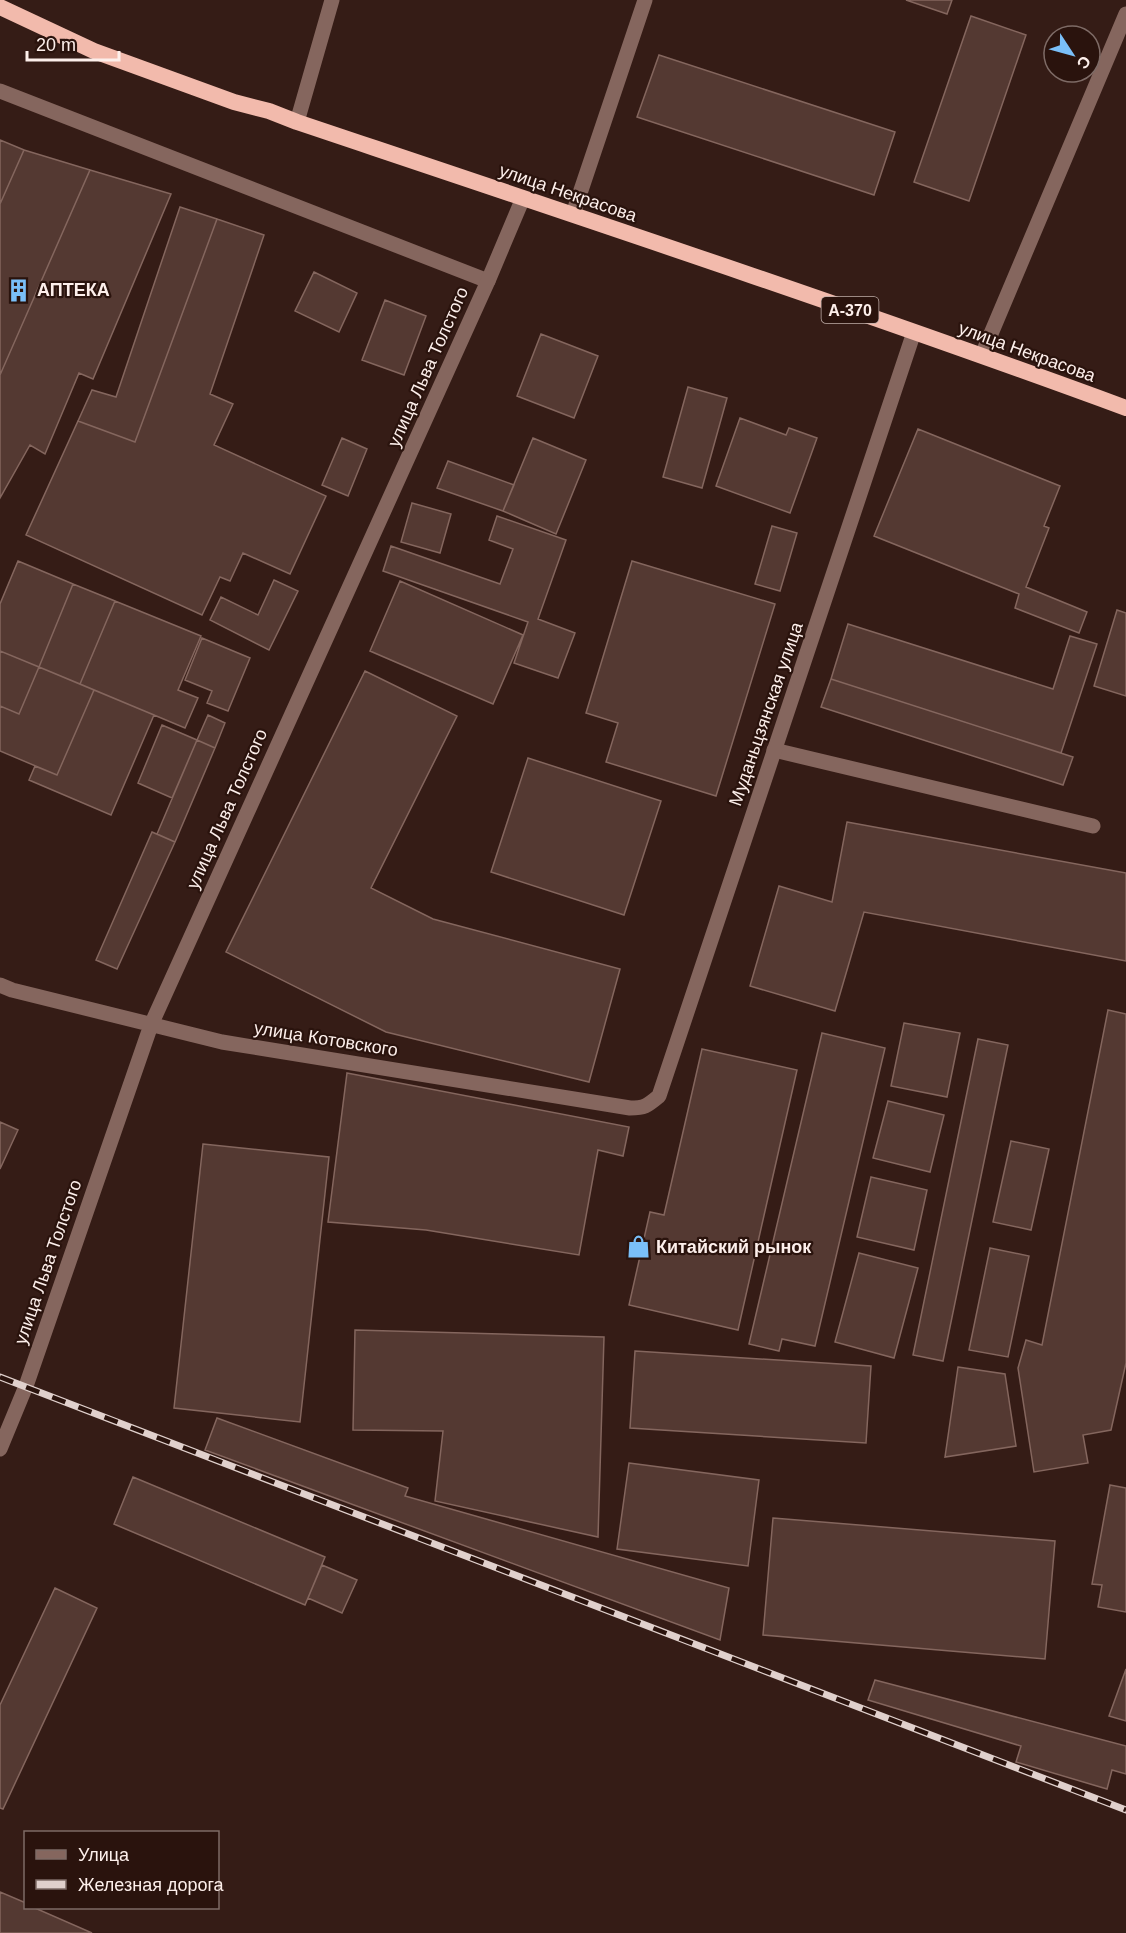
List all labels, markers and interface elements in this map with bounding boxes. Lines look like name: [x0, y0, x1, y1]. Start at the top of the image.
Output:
scale bar: [27, 24, 118, 62]
north arrow: [1042, 24, 1102, 84]
text: 20 m: [36, 35, 76, 55]
text: С: [1073, 53, 1094, 73]
street label: улица Некрасова: [497, 160, 640, 226]
building icon: АПТЕКА: [6, 277, 32, 303]
place label: АПТЕКА: [37, 280, 110, 300]
street label: улица Льва Толстого: [384, 284, 472, 450]
road number: А-370: [822, 297, 878, 323]
street label: улица Некрасова: [956, 318, 1099, 386]
street label: Муданьцзянская улица: [725, 619, 807, 808]
street label: улица Льва Толстого: [183, 726, 271, 892]
street label: улица Котовского: [253, 1018, 399, 1060]
street label: улица Льва Толстого: [10, 1177, 86, 1347]
shop icon: Китайский рынок: [625, 1234, 651, 1260]
place label: Китайский рынок: [656, 1237, 812, 1257]
legend: [24, 1831, 219, 1909]
text: Улица: [78, 1845, 130, 1865]
text: Железная дорога: [78, 1875, 225, 1895]

